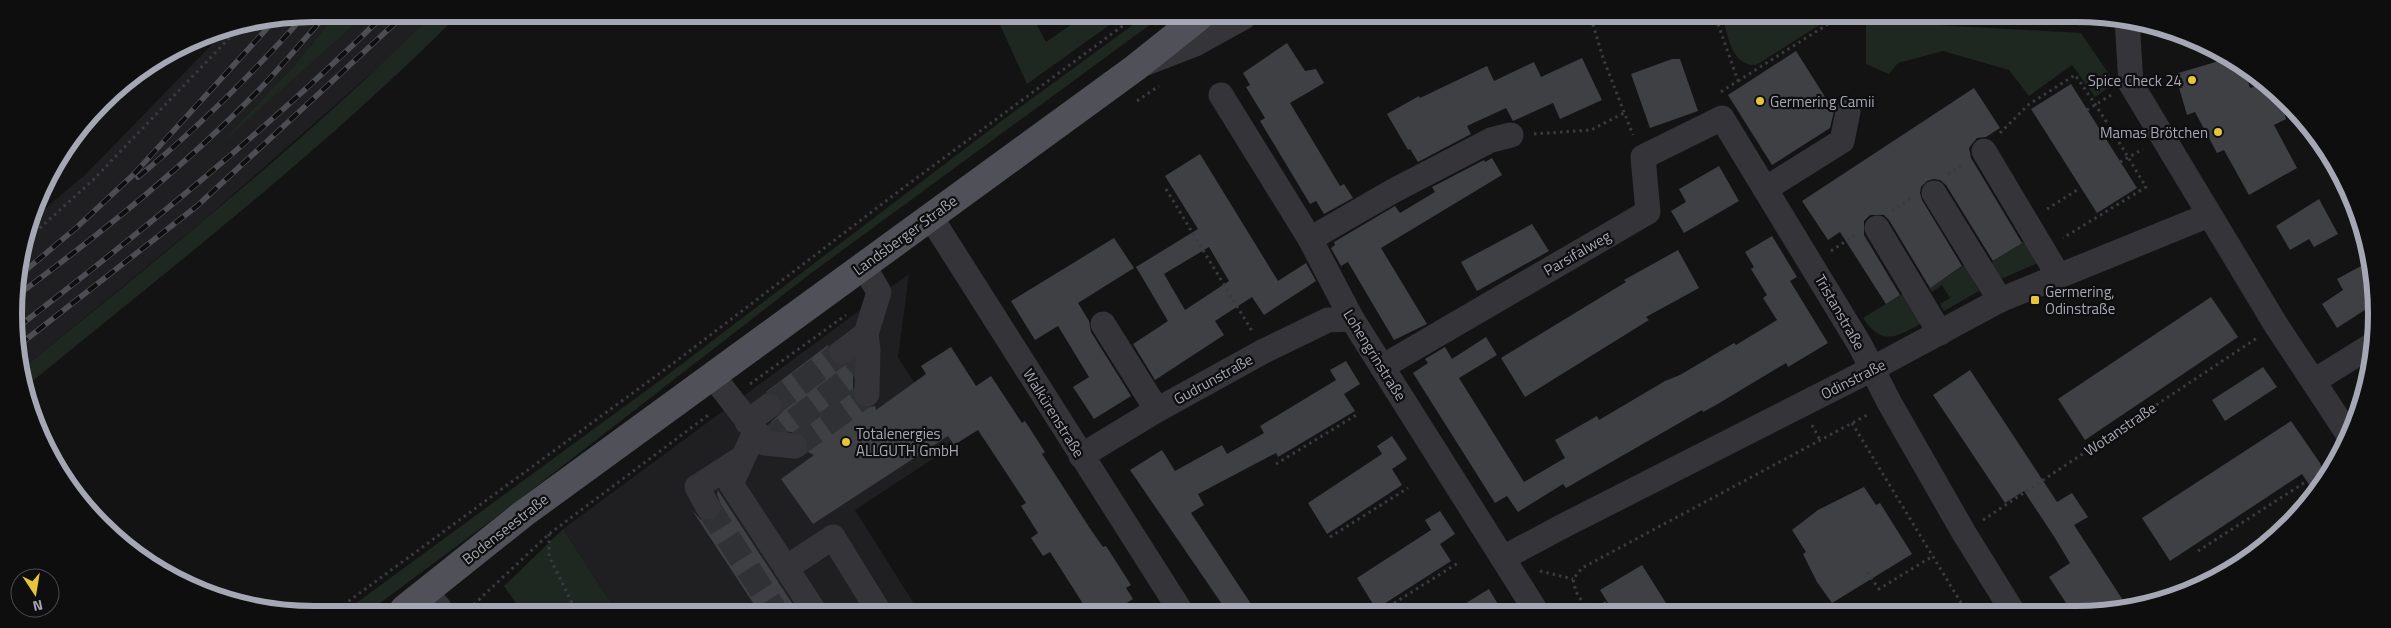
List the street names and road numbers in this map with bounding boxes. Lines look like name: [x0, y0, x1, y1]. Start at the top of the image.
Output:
street label: Landsberger Straße: [848, 189, 962, 281]
street label: Parsifalweg: [1539, 224, 1615, 282]
street label: Tristanstraße: [1809, 270, 1871, 354]
street label: Lohengrinstraße: [1338, 305, 1412, 405]
street label: Gudrunstraße: [1169, 348, 1257, 410]
street label: Odinstraße: [1816, 353, 1890, 405]
street label: Walkürenstraße: [1017, 364, 1091, 462]
street label: Wotanstraße: [2079, 396, 2161, 462]
street label: Bodenseestraße: [457, 488, 553, 570]

